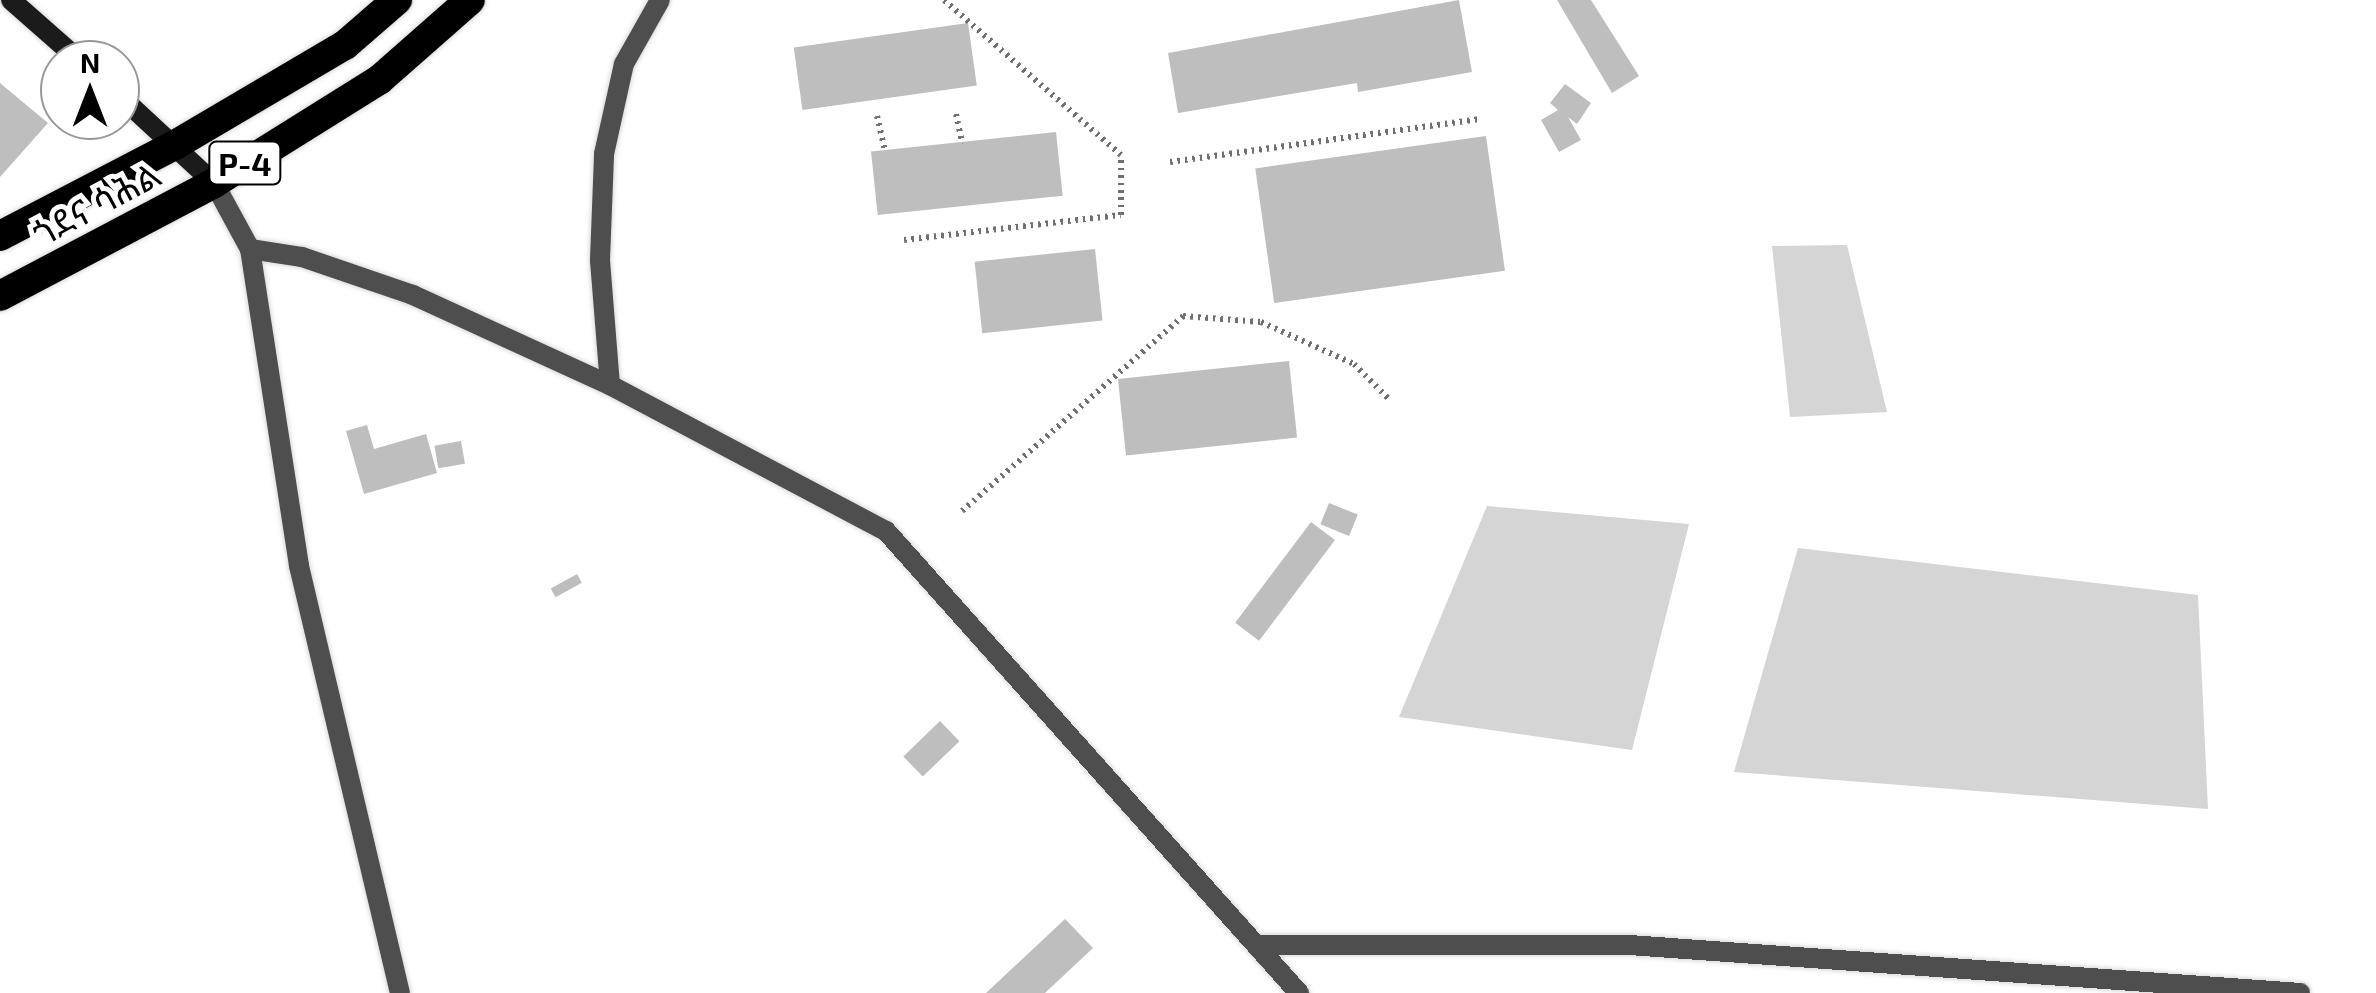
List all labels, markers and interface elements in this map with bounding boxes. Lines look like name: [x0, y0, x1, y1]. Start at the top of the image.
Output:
north arrow: [40, 40, 140, 140]
text: N: [80, 45, 100, 79]
road number: P-4: [208, 136, 282, 190]
street label: ጎደና ሳሕል: [25, 152, 167, 254]

